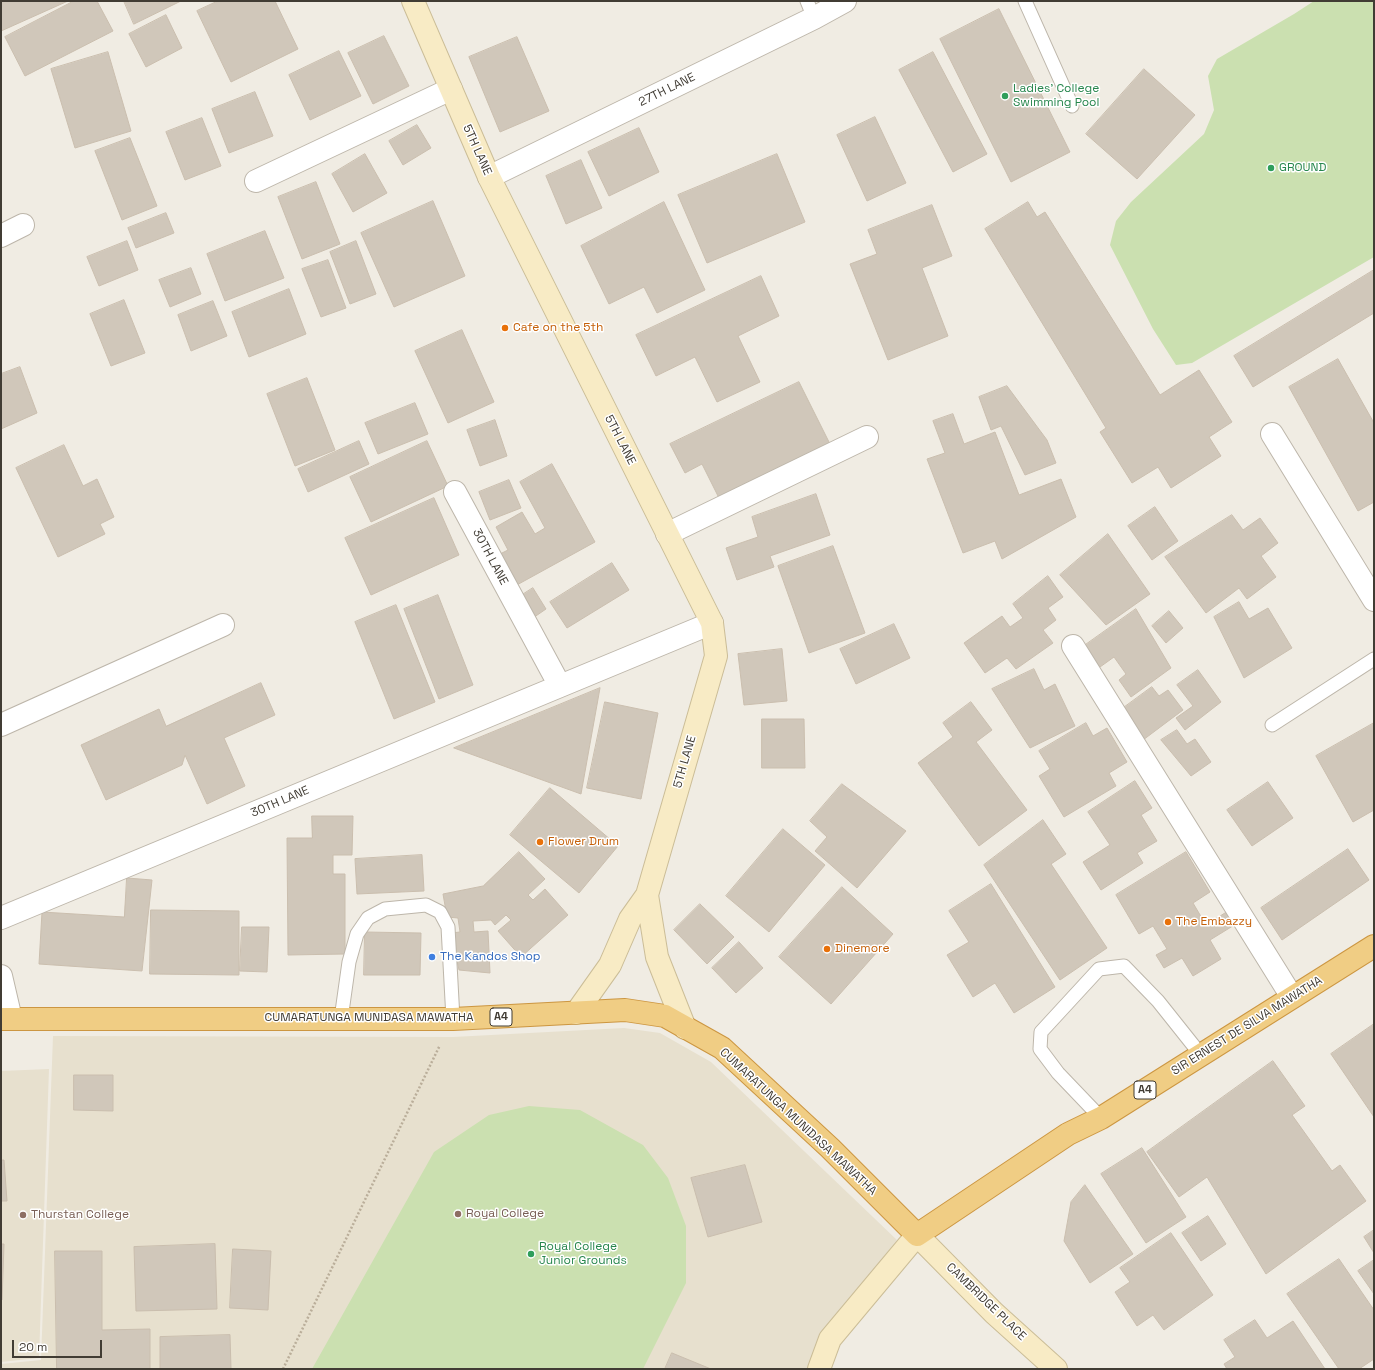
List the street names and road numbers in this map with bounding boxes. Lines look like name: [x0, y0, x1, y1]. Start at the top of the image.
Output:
street label: 27TH LANE: [637, 70, 697, 110]
street label: 5TH LANE: [459, 122, 495, 178]
street label: 5TH LANE: [601, 413, 639, 467]
street label: 30TH LANE: [469, 526, 511, 588]
street label: 5TH LANE: [671, 734, 699, 790]
street label: 30TH LANE: [249, 783, 311, 821]
street label: SIR ERNEST DE SILVA MAWATHA: [1169, 973, 1325, 1079]
road number: A4: [490, 1008, 512, 1026]
street label: CUMARATUNGA MUNIDASA MAWATHA: [264, 1011, 474, 1025]
street label: CUMARATUNGA MUNIDASA MAWATHA: [717, 1045, 879, 1199]
road number: A4: [1134, 1081, 1156, 1099]
street label: CAMBRIDGE PLACE: [943, 1260, 1029, 1344]

